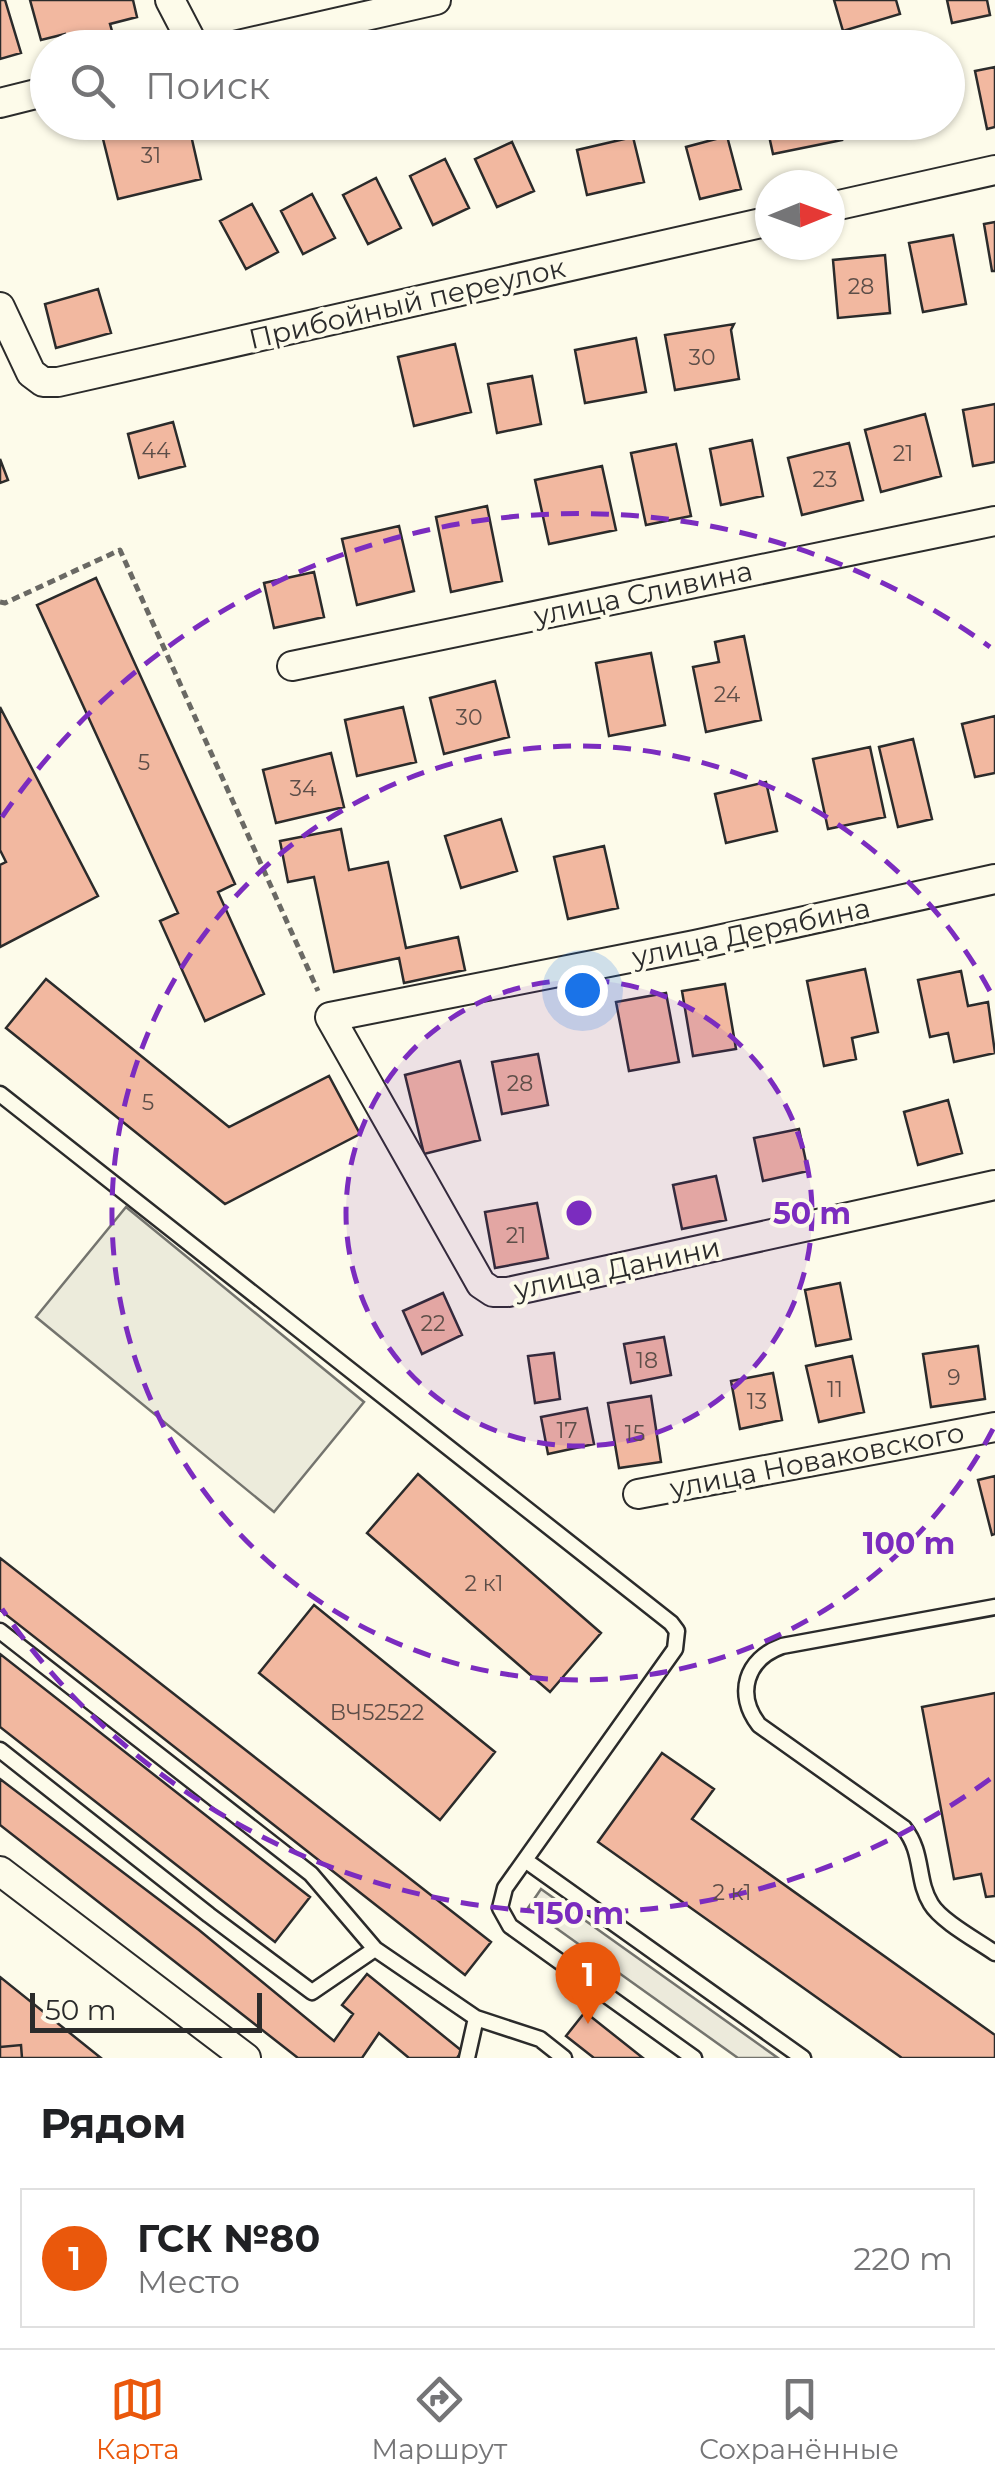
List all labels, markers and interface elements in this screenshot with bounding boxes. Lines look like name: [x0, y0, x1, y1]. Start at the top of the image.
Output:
search box: [30, 30, 965, 140]
icon: search: [65, 58, 120, 113]
text: Поиск: [145, 62, 270, 109]
house number: 31: [141, 142, 161, 169]
north arrow: [755, 170, 845, 260]
street label: Прибойный переулок: [245, 250, 569, 356]
house number: 28: [848, 273, 874, 300]
house number: 30: [689, 344, 715, 371]
house number: 44: [141, 437, 171, 464]
house number: 21: [893, 440, 913, 467]
house number: 23: [813, 466, 837, 493]
street label: улица Сливина: [530, 553, 755, 633]
house number: 24: [714, 681, 741, 708]
house number: 30: [456, 704, 482, 731]
house number: 5: [138, 749, 150, 776]
house number: 34: [290, 775, 317, 802]
street label: улица Дерябина: [628, 890, 873, 974]
your location: [557, 965, 608, 1016]
house number: 28: [507, 1070, 533, 1097]
house number: 5: [142, 1089, 154, 1116]
centre of rings: [561, 1195, 597, 1231]
text: 50 m: [773, 1195, 851, 1232]
house number: 21: [506, 1222, 526, 1249]
street label: улица Данини: [510, 1230, 723, 1307]
house number: 22: [421, 1310, 446, 1337]
house number: 18: [636, 1347, 658, 1374]
house number: 9: [947, 1364, 961, 1391]
house number: 11: [827, 1376, 843, 1403]
house number: 13: [747, 1388, 767, 1415]
street label: улица Новаковского: [666, 1415, 967, 1505]
house number: 17: [557, 1417, 577, 1444]
house number: 15: [625, 1420, 645, 1447]
text: 100 m: [863, 1525, 955, 1562]
house number: 2 к1: [464, 1570, 504, 1597]
house number: ВЧ52522: [330, 1699, 424, 1726]
house number: 2 к1: [712, 1879, 752, 1906]
text: 150 m: [534, 1895, 624, 1932]
pin: 1: [556, 1942, 620, 2024]
scale bar: [30, 1988, 262, 2032]
text: 50 m: [45, 1993, 116, 2027]
text: Рядом: [40, 2097, 187, 2149]
text: ГСК №80: [137, 2215, 320, 2262]
text: 1: [68, 2239, 81, 2278]
text: 220 m: [853, 2239, 953, 2278]
text: Место: [137, 2262, 240, 2301]
tab: Карта: [96, 2372, 180, 2466]
tab: Маршрут: [371, 2372, 507, 2466]
tab: Сохранённые: [699, 2372, 899, 2466]

